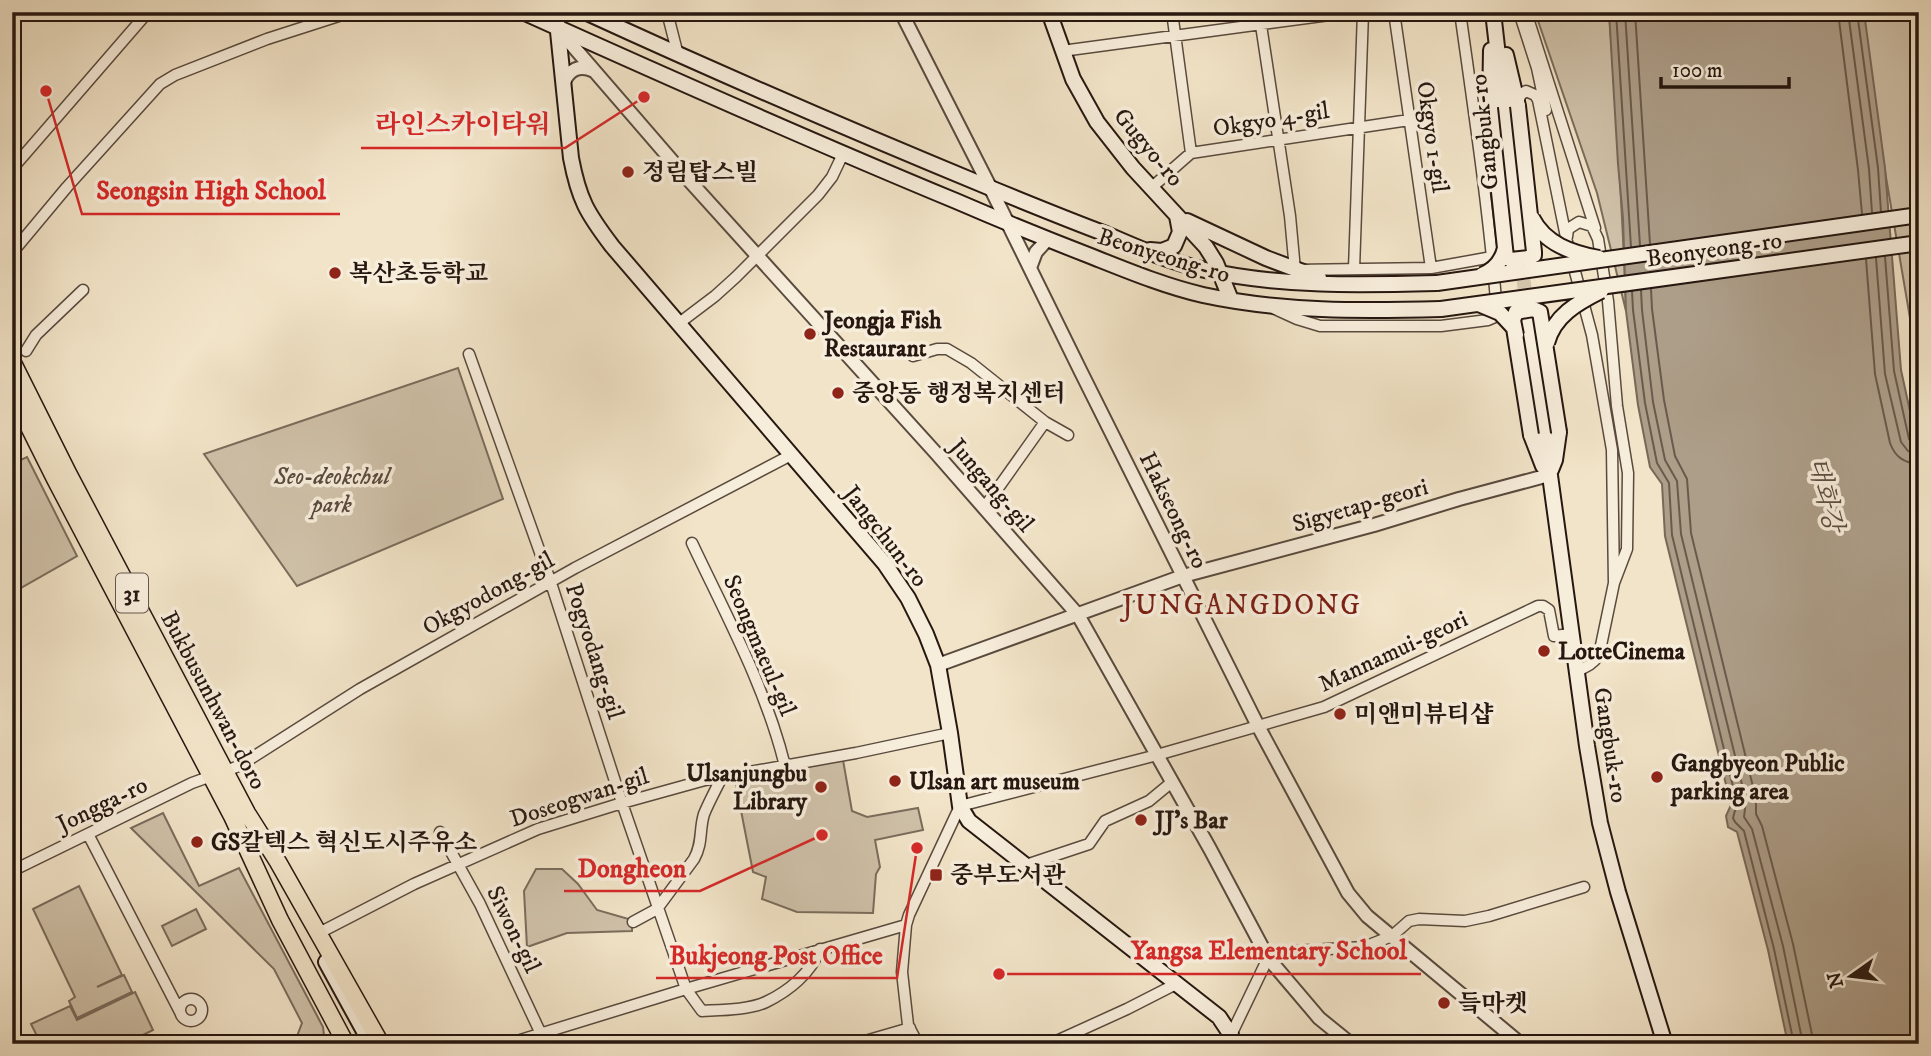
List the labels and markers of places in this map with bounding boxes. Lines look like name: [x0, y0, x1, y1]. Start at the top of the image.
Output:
callout: 라인스카이타워: [361, 101, 565, 148]
place label: 정림탑스빌: [642, 158, 758, 188]
marker: 정림탑스빌: [620, 164, 636, 180]
callout: Seongsin High School: [82, 167, 340, 214]
place label: 복산초등학교: [349, 259, 488, 289]
marker: 복산초등학교: [327, 265, 343, 281]
place label: Jeongja Fish Restaurant: [821, 306, 942, 364]
marker: Jeongja Fish Restaurant: [802, 326, 818, 342]
place label: 중앙동 행정복지센터: [852, 379, 1066, 409]
marker: 중앙동 행정복지센터: [830, 385, 846, 401]
place label: LotteCinema: [1558, 637, 1686, 667]
marker: LotteCinema: [1536, 643, 1552, 659]
place label: 미앤미뷰티샵: [1354, 700, 1494, 730]
marker: 미앤미뷰티샵: [1332, 706, 1348, 722]
place label: Gangbyeon Public parking area: [1670, 749, 1845, 807]
place label: Ulsanjungbu Library: [686, 759, 808, 817]
place label: Ulsan art museum: [909, 767, 1080, 797]
marker: Gangbyeon Public parking area: [1649, 769, 1665, 785]
marker: Ulsan art museum: [887, 773, 903, 789]
marker: Ulsanjungbu Library: [813, 779, 829, 795]
place label: JJ's Bar: [1152, 806, 1229, 836]
marker: JJ's Bar: [1133, 812, 1149, 828]
place label: GS칼텍스 혁신도시주유소: [211, 828, 477, 858]
marker: GS칼텍스 혁신도시주유소: [189, 834, 205, 850]
callout: Dongheon: [564, 844, 700, 891]
place label: 중부도서관: [950, 861, 1066, 891]
marker: 중부도서관: [928, 867, 944, 883]
callout: Yangsa Elementary School: [1117, 927, 1421, 974]
callout: Bukjeong Post Office: [656, 931, 897, 978]
place label: 듴마켓: [1458, 989, 1528, 1019]
marker: 듴마켓: [1436, 995, 1452, 1011]

